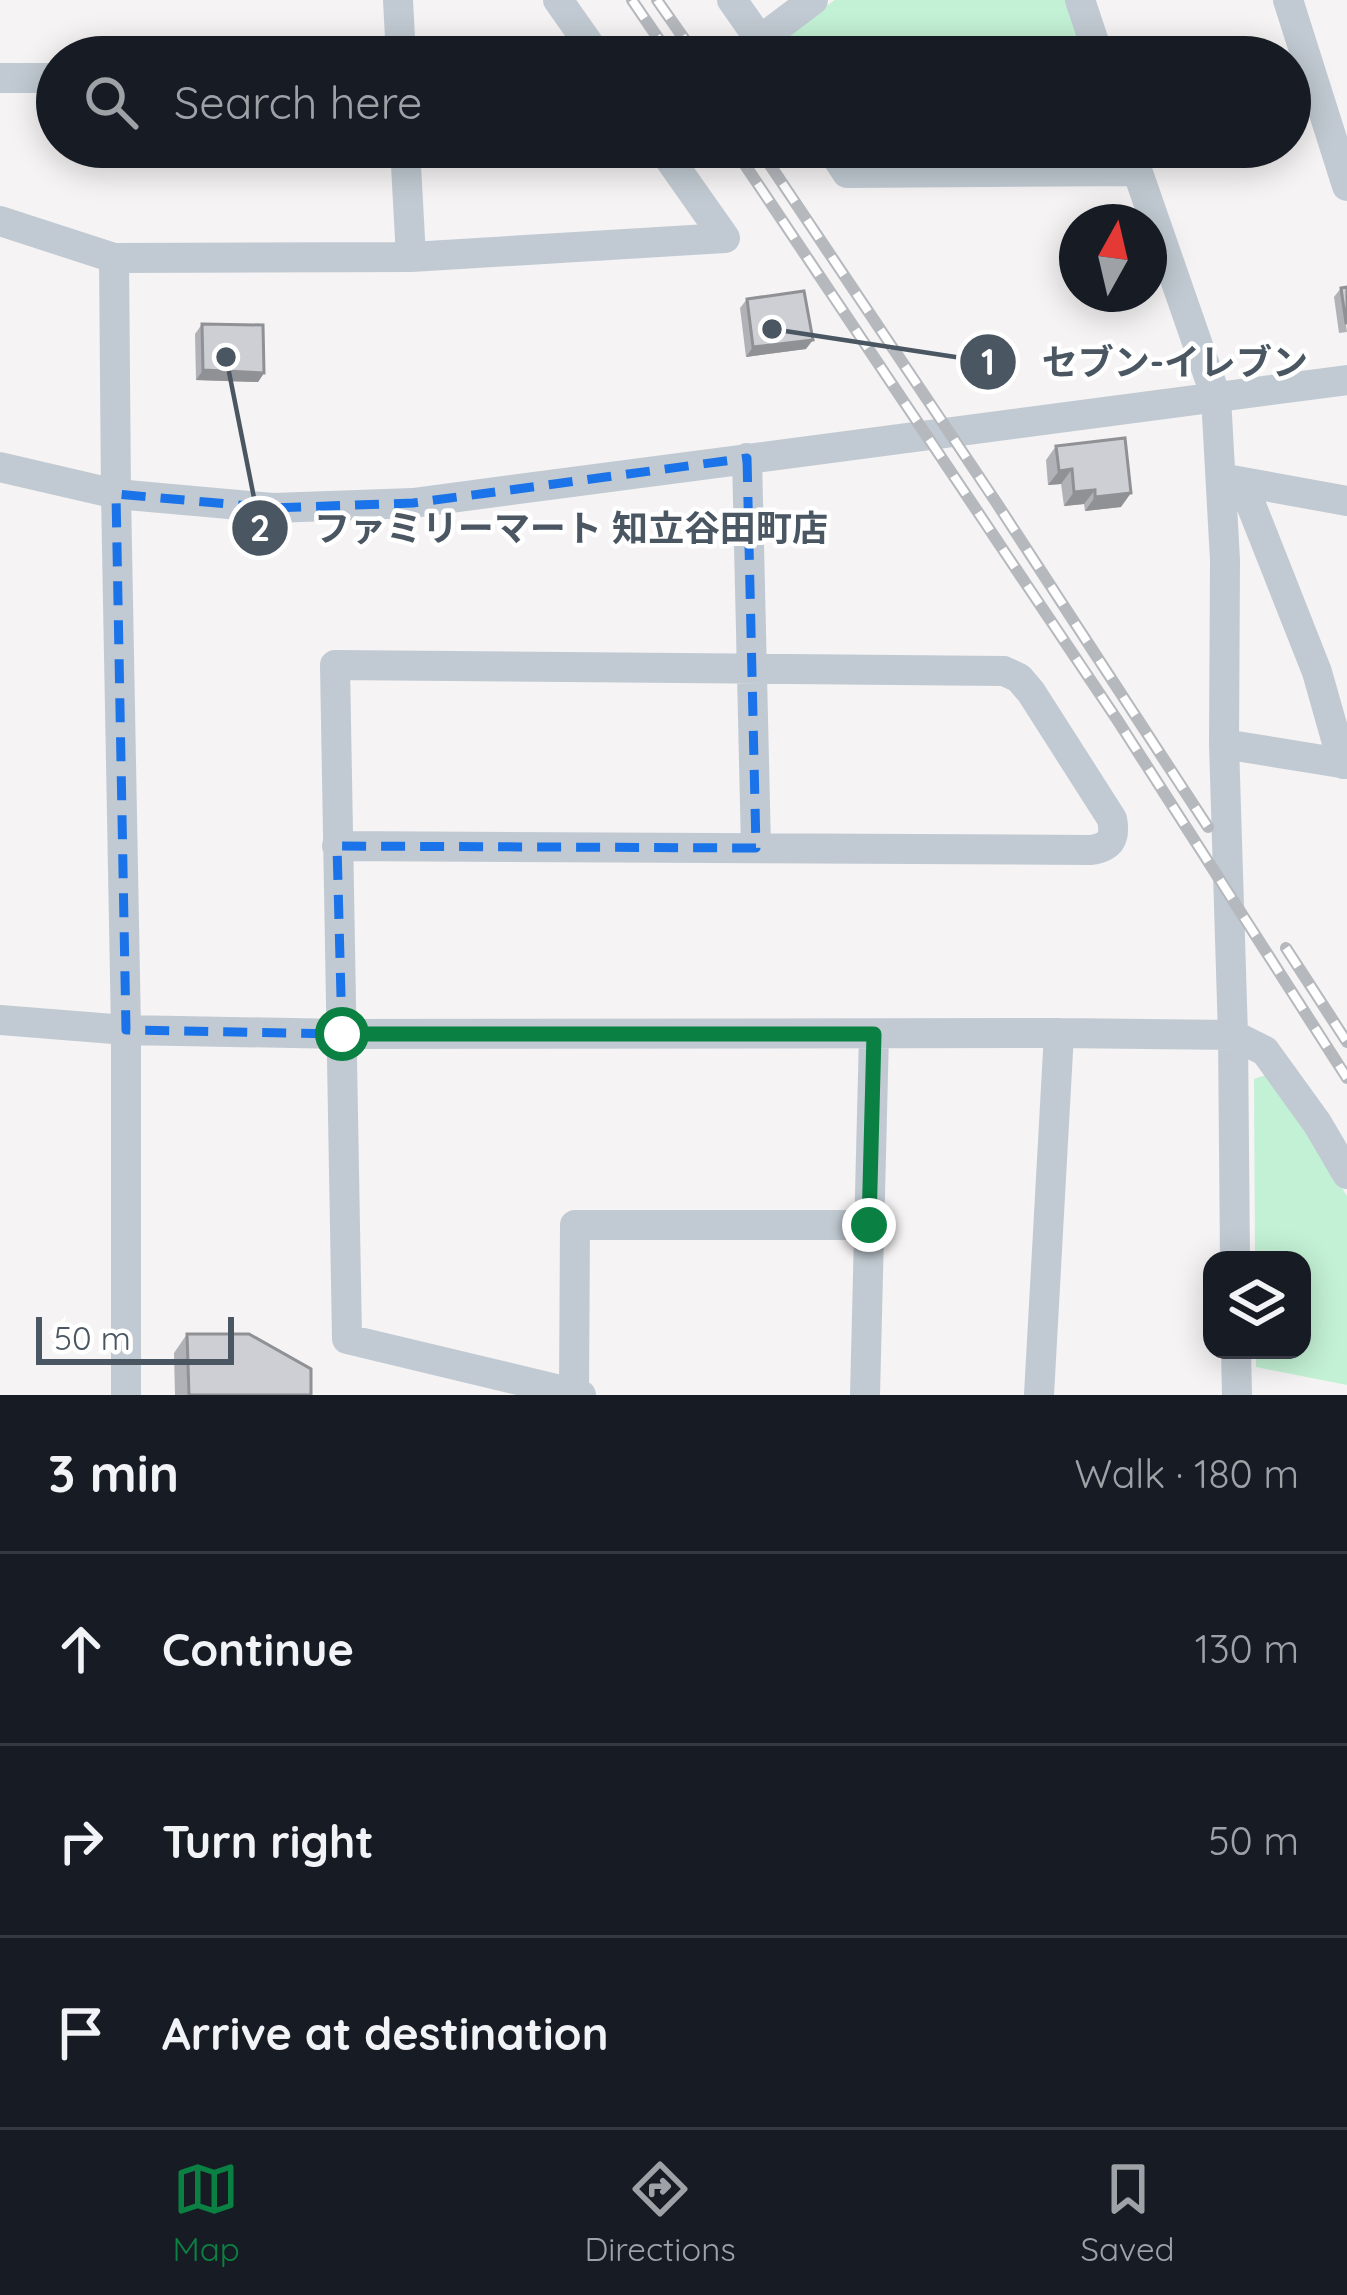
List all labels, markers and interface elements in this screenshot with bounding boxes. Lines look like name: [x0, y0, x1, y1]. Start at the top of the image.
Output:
search box: [36, 36, 1311, 168]
icon: search: [78, 69, 144, 135]
text: Search here: [174, 74, 422, 130]
north arrow: [1059, 204, 1167, 312]
callout: セブン-イレブン: [958, 326, 1332, 398]
text: 1: [981, 339, 995, 384]
text: セブン-イレブン: [1042, 339, 1308, 384]
callout: ファミリーマート 知立谷田町店: [230, 492, 852, 564]
text: 2: [250, 505, 270, 550]
text: ファミリーマート 知立谷田町店: [314, 505, 828, 550]
route start: [315, 1007, 369, 1061]
route end: [842, 1198, 896, 1252]
map controls: [1203, 1251, 1311, 1359]
button: layers: [1203, 1251, 1311, 1359]
scale bar: [36, 1311, 234, 1364]
text: 50 m: [54, 1317, 131, 1358]
text: 3 min: [48, 1441, 179, 1505]
text: Walk · 180 m: [1074, 1449, 1299, 1498]
icon: ahead: [48, 1616, 114, 1682]
text: Continue: [162, 1621, 354, 1677]
text: 130 m: [1195, 1624, 1299, 1673]
icon: right: [48, 1808, 114, 1874]
text: Turn right: [162, 1813, 374, 1869]
text: 50 m: [1208, 1816, 1299, 1865]
icon: arrive: [48, 2000, 114, 2066]
text: Arrive at destination: [162, 2005, 608, 2061]
tab: Map: [172, 2156, 240, 2269]
tab: Directions: [584, 2156, 736, 2269]
tab: Saved: [1081, 2156, 1175, 2269]

